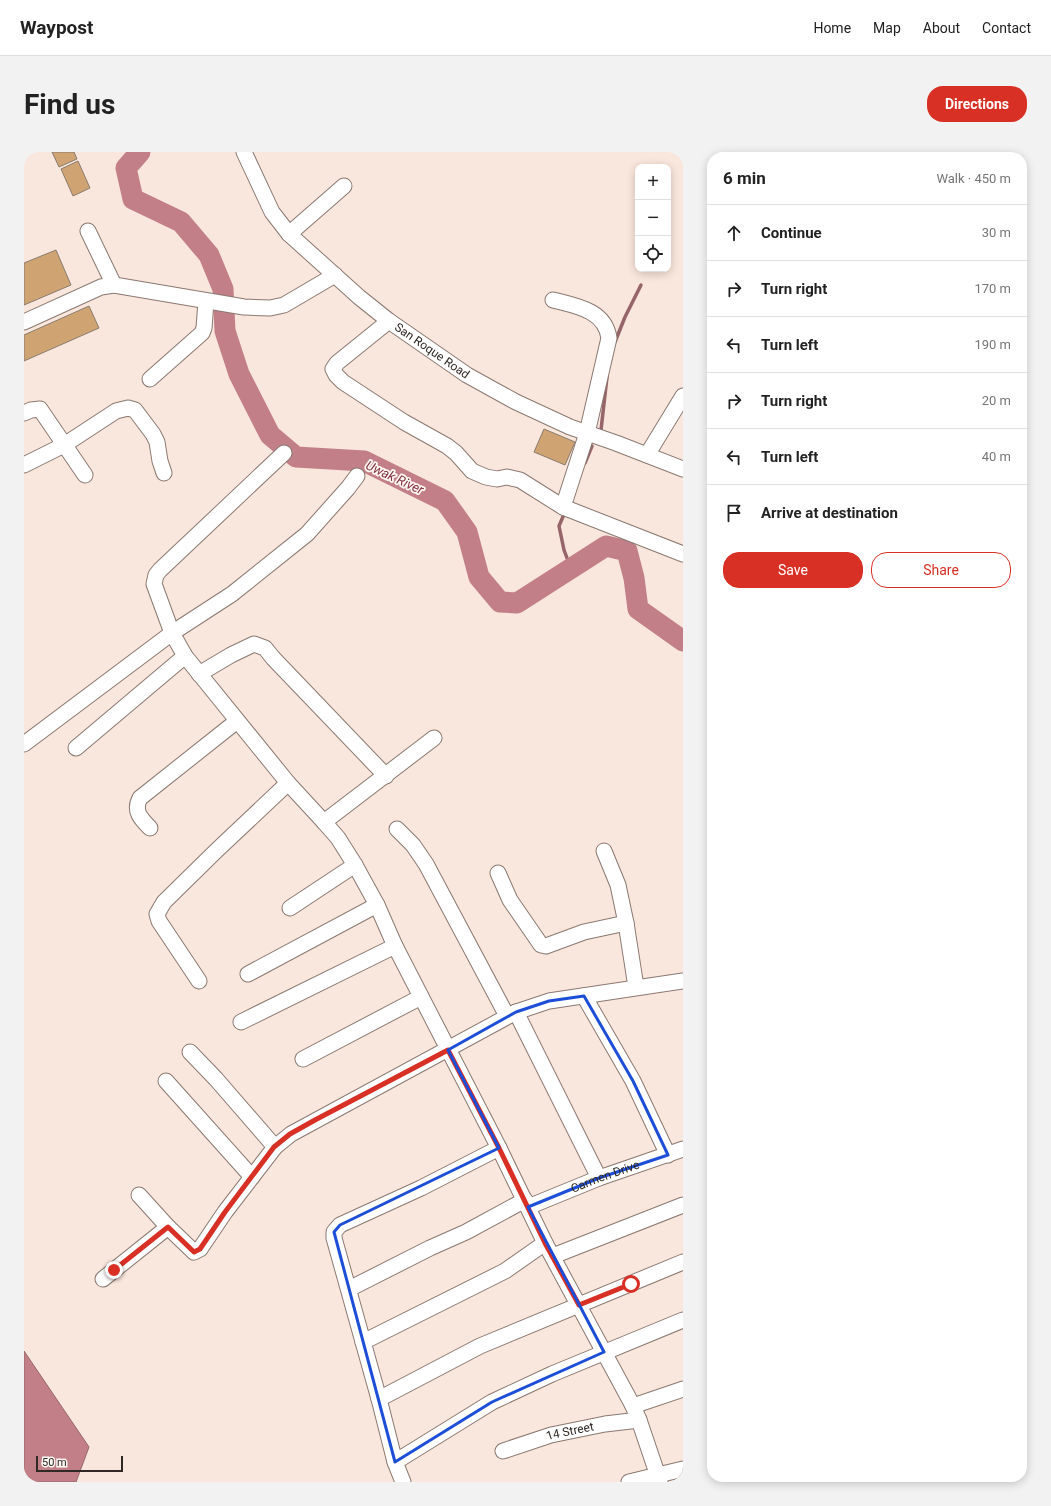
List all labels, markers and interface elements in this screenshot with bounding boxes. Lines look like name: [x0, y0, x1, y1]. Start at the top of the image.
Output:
text: Waypost: [20, 16, 94, 39]
text: Home: [813, 20, 851, 36]
text: Map: [873, 20, 901, 36]
text: About: [923, 20, 960, 36]
text: Contact: [982, 20, 1031, 36]
button: Directions: [927, 86, 1027, 122]
text: Find us: [24, 88, 115, 121]
map controls: [635, 164, 671, 272]
button: +: [635, 164, 671, 200]
text: 6 min: [723, 168, 766, 188]
text: Walk · 450 m: [936, 171, 1011, 186]
button: −: [635, 200, 671, 236]
icon: ahead: [723, 222, 745, 244]
text: Continue: [761, 224, 822, 242]
text: 30 m: [982, 225, 1011, 240]
button: locate: [635, 236, 671, 272]
icon: right: [723, 278, 745, 300]
text: Turn right: [761, 280, 827, 298]
text: 170 m: [974, 281, 1011, 296]
street label: San Roque Road: [392, 320, 472, 382]
icon: left: [723, 334, 745, 356]
text: Turn left: [761, 336, 818, 354]
text: 190 m: [974, 337, 1011, 352]
icon: right: [723, 390, 745, 412]
text: Turn right: [761, 392, 827, 410]
text: 20 m: [982, 393, 1011, 408]
icon: left: [723, 446, 745, 468]
text: Turn left: [761, 448, 818, 466]
text: 40 m: [982, 449, 1011, 464]
water label: Uwak River: [364, 458, 427, 498]
icon: arrive: [723, 502, 745, 524]
text: Arrive at destination: [761, 504, 898, 522]
button: Save: [723, 552, 863, 588]
button: Share: [871, 552, 1011, 588]
street label: Carmen Drive: [569, 1158, 641, 1196]
route end: [105, 1261, 123, 1279]
route start: [622, 1275, 640, 1293]
street label: 14 Street: [544, 1419, 595, 1443]
scale bar: [36, 1454, 123, 1473]
text: 50 m: [42, 1456, 67, 1469]

